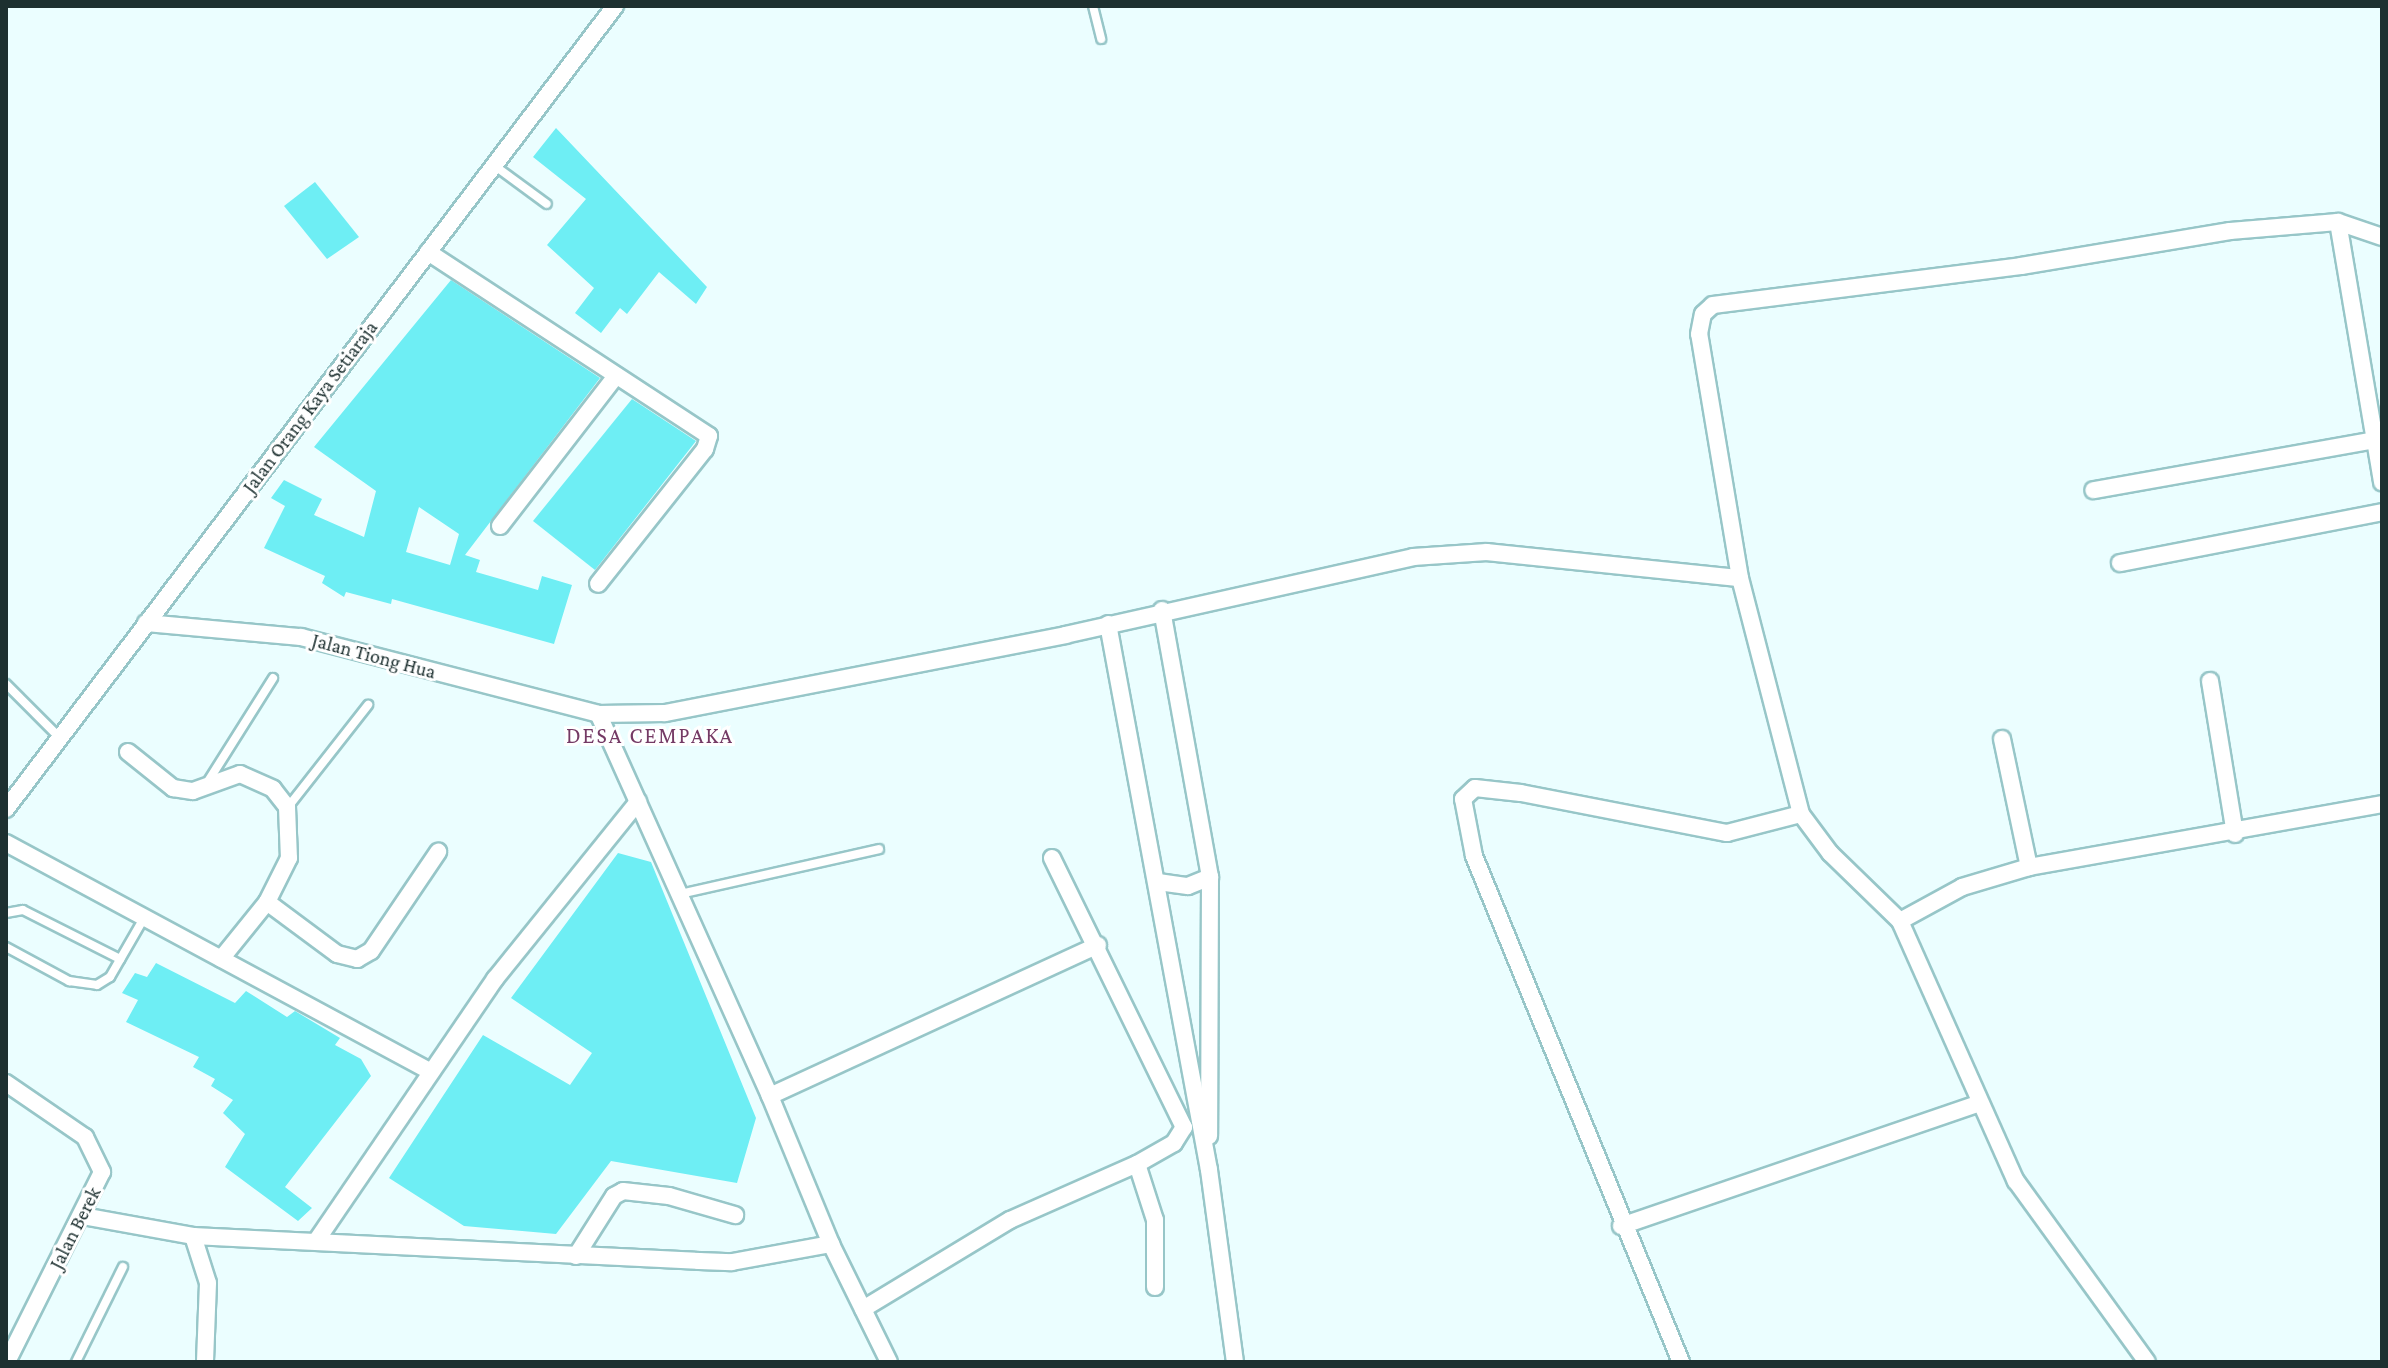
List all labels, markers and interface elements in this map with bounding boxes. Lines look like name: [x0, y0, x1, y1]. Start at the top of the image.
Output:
street label: Jalan Orang Kaya Setiaraja: [237, 316, 383, 498]
street label: Jalan Tiong Hua: [309, 628, 439, 684]
district label: DESA CEMPAKA: [566, 723, 734, 749]
street label: Jalan Berek: [44, 1183, 106, 1273]

